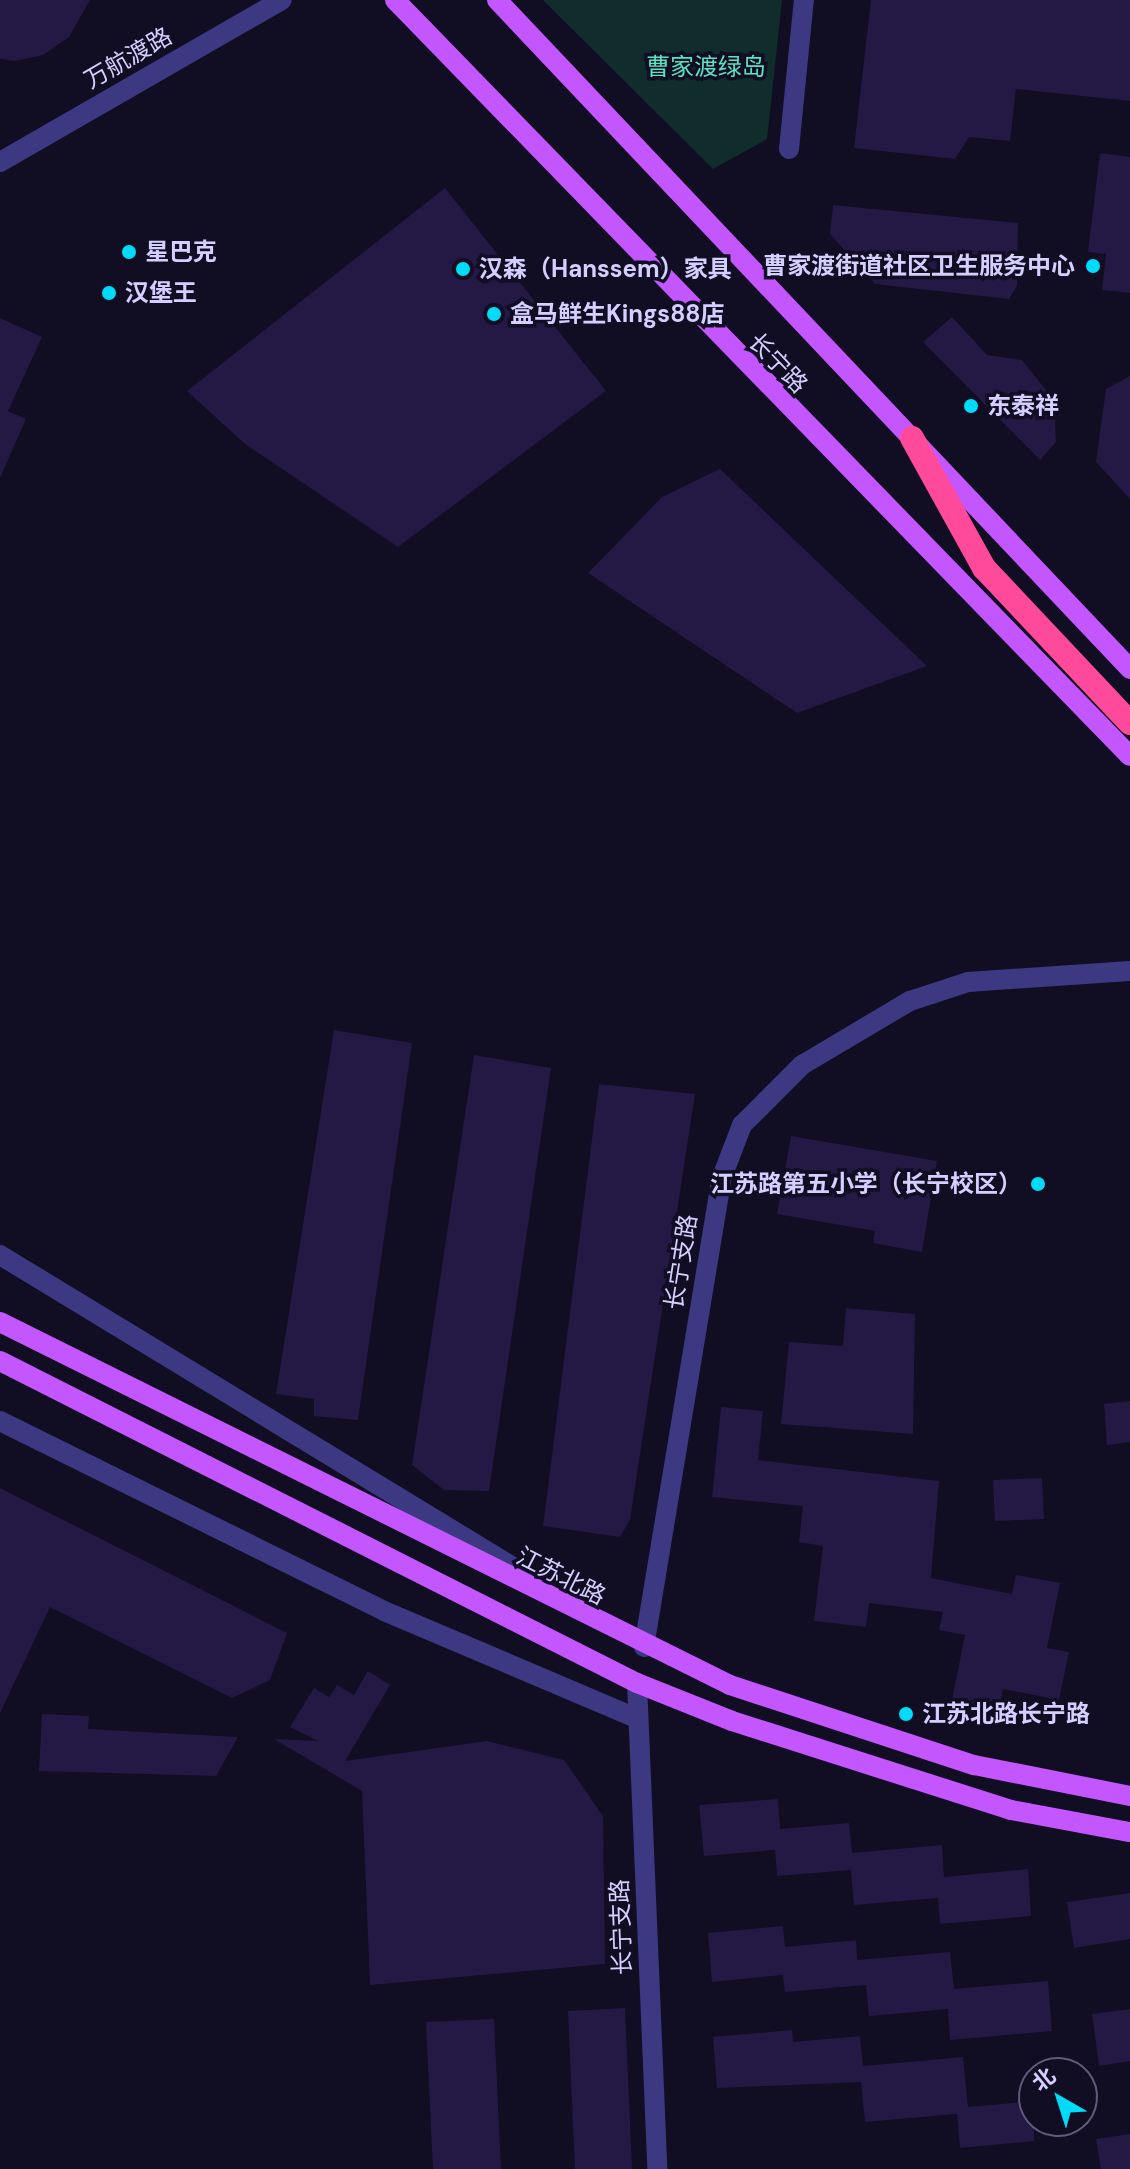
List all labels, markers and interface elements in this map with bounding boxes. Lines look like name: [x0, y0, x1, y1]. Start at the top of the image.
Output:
street label: 万航渡路: [79, 22, 177, 94]
park label: 曹家渡绿岛: [646, 53, 766, 81]
place label: 星巴克: [145, 238, 217, 266]
marker: 星巴克: [120, 243, 138, 261]
place label: 曹家渡街道社区卫生服务中心: [763, 252, 1075, 280]
place label: 汉森（Hanssem）家具: [479, 255, 732, 283]
marker: 曹家渡街道社区卫生服务中心: [1082, 255, 1104, 277]
marker: 汉森（Hanssem）家具: [454, 260, 472, 278]
place label: 汉堡王: [125, 279, 197, 307]
marker: 汉堡王: [100, 284, 118, 302]
place label: 盒马鲜生Kings88店: [510, 300, 725, 328]
marker: 盒马鲜生Kings88店: [485, 305, 503, 323]
street label: 长宁路: [743, 327, 813, 399]
place label: 东泰祥: [987, 392, 1059, 420]
marker: 东泰祥: [962, 397, 980, 415]
place label: 江苏路第五小学（长宁校区）: [710, 1170, 1022, 1198]
marker: 江苏路第五小学（长宁校区）: [1029, 1175, 1047, 1193]
street label: 长宁支路: [659, 1212, 703, 1312]
street label: 江苏北路: [512, 1541, 610, 1611]
place label: 江苏北路长宁路: [922, 1700, 1090, 1728]
marker: 江苏北路长宁路: [897, 1705, 915, 1723]
street label: 长宁支路: [605, 1879, 637, 1975]
north arrow: [1018, 2057, 1098, 2137]
text: 北: [1026, 2061, 1062, 2098]

